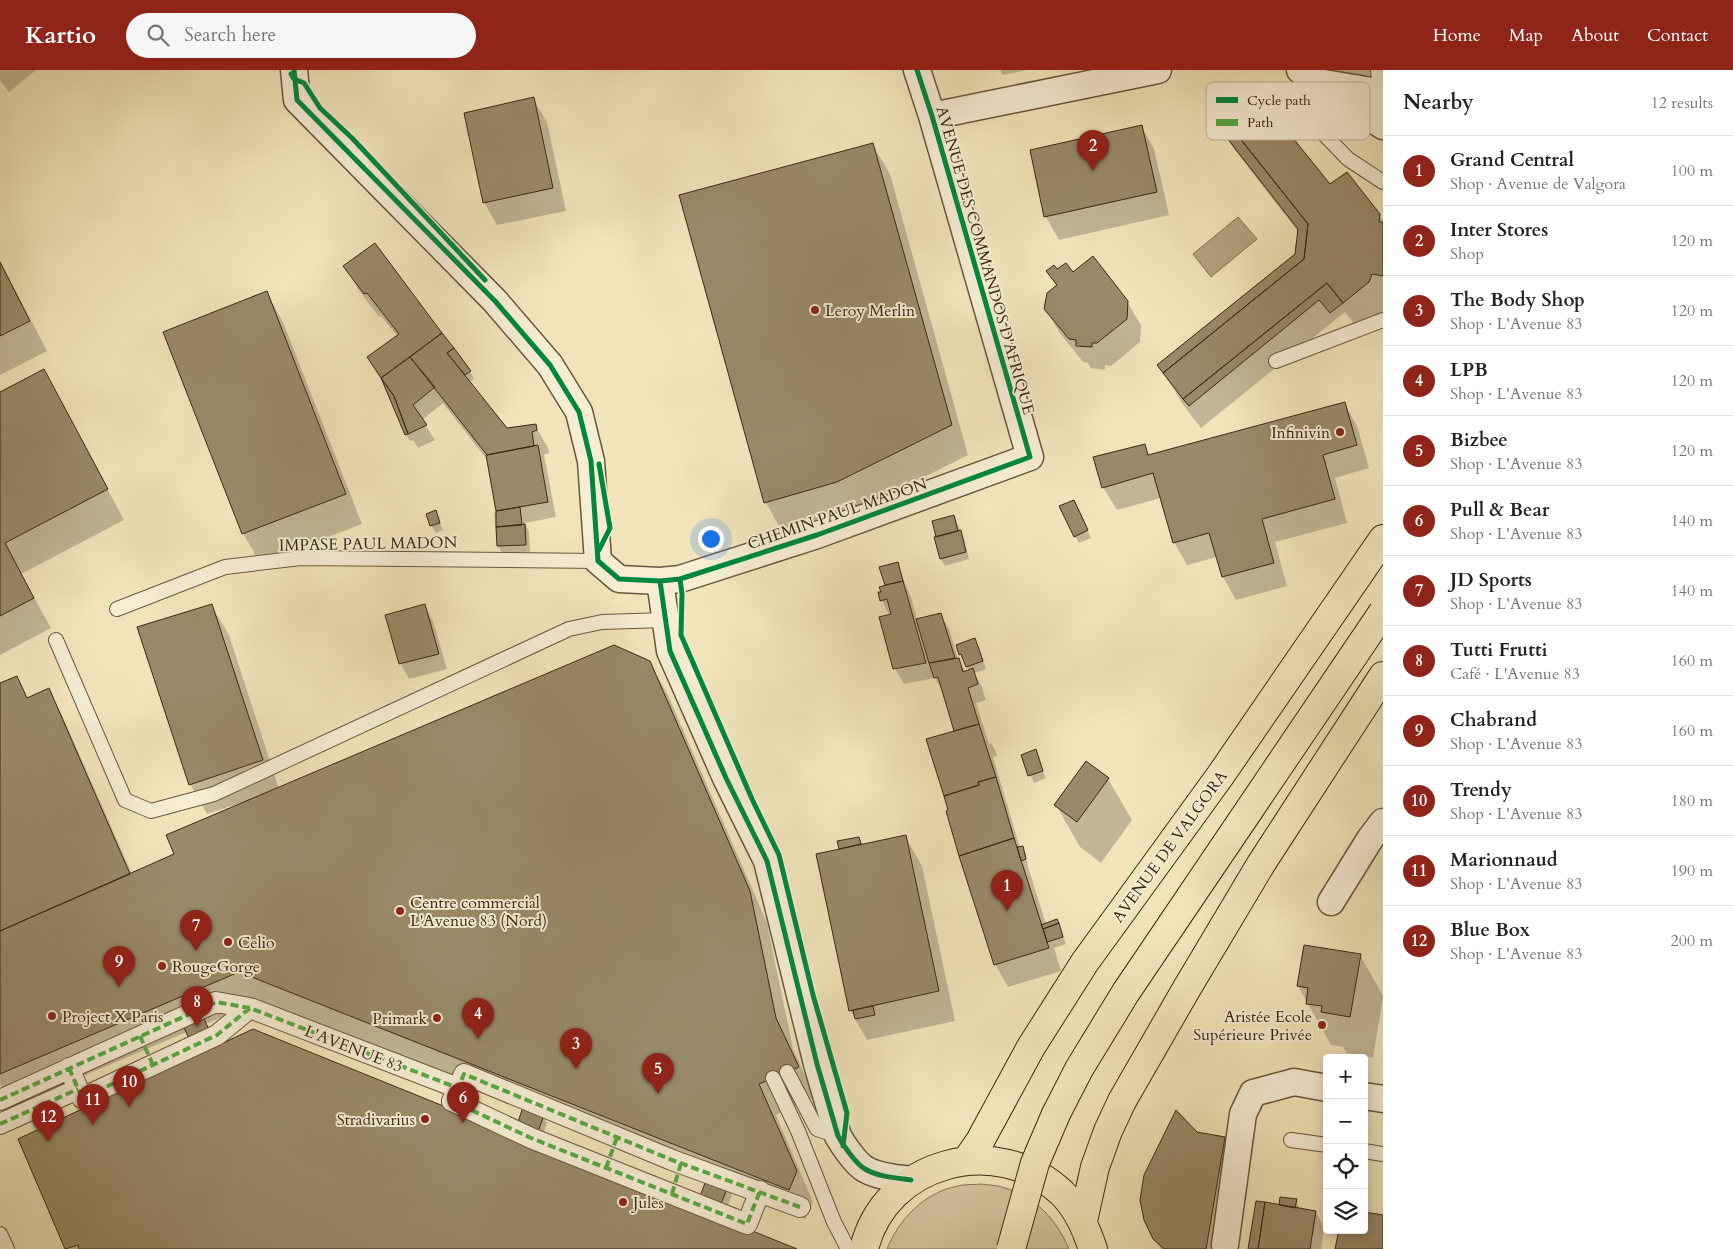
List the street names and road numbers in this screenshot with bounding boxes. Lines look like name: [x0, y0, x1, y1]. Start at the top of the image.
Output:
street label: AVENUE DES COMMANDOS D'AFRIQUE: [930, 103, 1040, 417]
street label: CHEMIN PAUL MADON: [744, 473, 930, 555]
street label: IMPASE PAUL MADON: [279, 531, 458, 557]
street label: AVENUE DE VALGORA: [1107, 766, 1233, 927]
street label: L'AVENUE 83: [301, 1020, 406, 1078]

